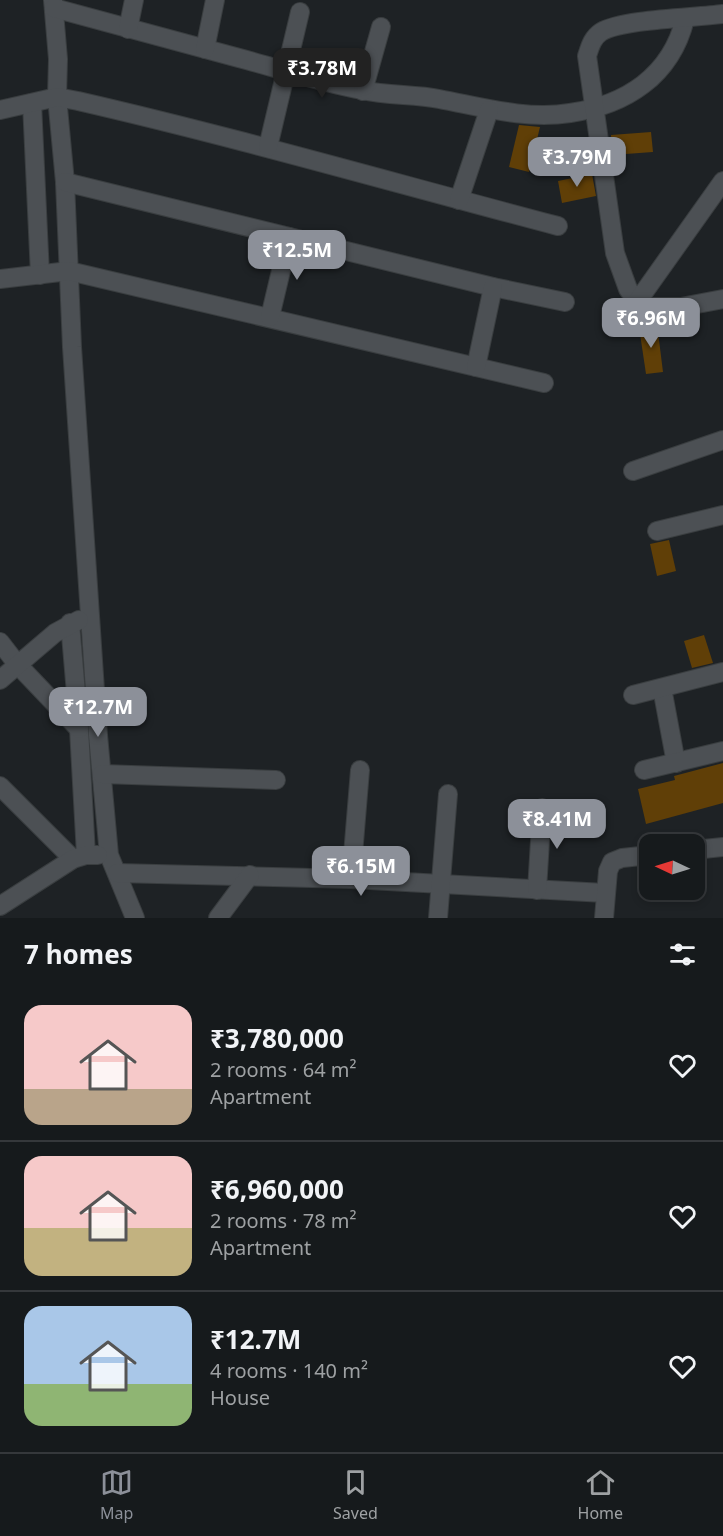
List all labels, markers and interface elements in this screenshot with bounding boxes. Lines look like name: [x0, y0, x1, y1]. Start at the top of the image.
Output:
pin: ₹3.78M: [273, 48, 371, 99]
text: ₹3.78M: [287, 54, 357, 81]
pin: ₹3.79M: [528, 137, 626, 188]
text: ₹3.79M: [542, 143, 612, 170]
pin: ₹12.5M: [248, 230, 346, 281]
text: ₹12.5M: [262, 236, 332, 263]
pin: ₹6.96M: [602, 298, 700, 349]
text: ₹6.96M: [616, 304, 686, 331]
pin: ₹12.7M: [49, 687, 147, 738]
text: ₹12.7M: [63, 693, 133, 720]
pin: ₹8.41M: [508, 799, 606, 850]
text: ₹8.41M: [522, 805, 592, 832]
north arrow: [639, 834, 705, 900]
map controls: [639, 834, 705, 900]
pin: ₹6.15M: [312, 846, 410, 897]
text: ₹6.15M: [326, 852, 396, 879]
text: 7 homes: [24, 936, 133, 972]
icon: filters: [666, 938, 699, 971]
text: ₹3,780,000: [210, 1020, 344, 1056]
icon: home: [72, 1029, 144, 1101]
icon: heart: [666, 1049, 699, 1082]
text: 2 rooms · 64 m²: [210, 1056, 357, 1083]
text: Apartment: [210, 1083, 311, 1110]
text: ₹6,960,000: [210, 1171, 344, 1207]
icon: home: [72, 1180, 144, 1252]
icon: heart: [666, 1200, 699, 1233]
text: 2 rooms · 78 m²: [210, 1207, 357, 1234]
text: Apartment: [210, 1234, 311, 1261]
text: ₹12.7M: [210, 1321, 301, 1357]
icon: home: [72, 1330, 144, 1402]
icon: heart: [666, 1350, 699, 1383]
text: 4 rooms · 140 m²: [210, 1357, 368, 1384]
text: House: [210, 1384, 270, 1411]
tab: Map: [100, 1466, 133, 1524]
tab: Saved: [333, 1466, 378, 1524]
tab: Home: [578, 1466, 623, 1524]

